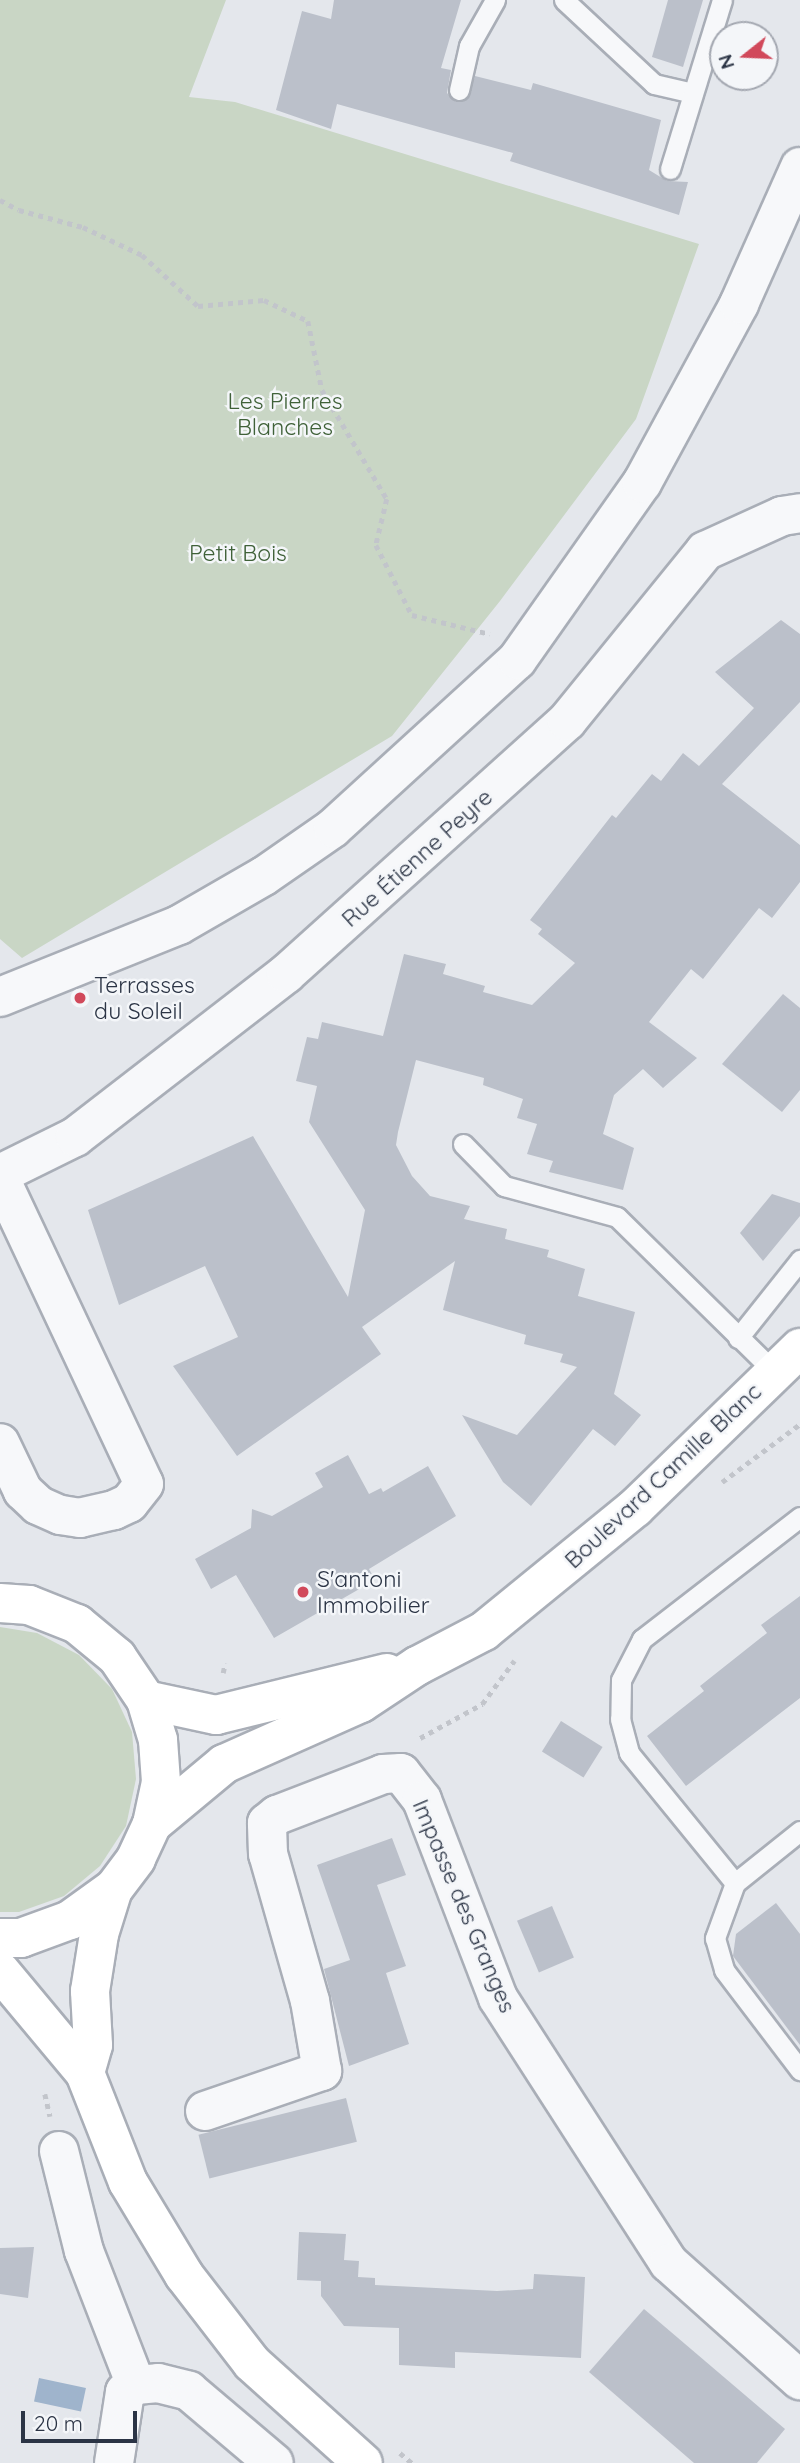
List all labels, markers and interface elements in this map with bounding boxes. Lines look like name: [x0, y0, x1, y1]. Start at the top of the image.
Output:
north arrow: [709, 21, 779, 91]
text: N: [712, 52, 740, 72]
park label: Les Pierres Blanches: [228, 387, 342, 441]
park label: Petit Bois: [189, 539, 287, 567]
street label: Rue Étienne Peyre: [336, 783, 498, 933]
place label: Terrasses du Soleil: [94, 971, 195, 1025]
marker: Terrasses du Soleil: [72, 990, 88, 1006]
street label: Boulevard Camille Blanc: [559, 1378, 767, 1574]
place label: S'antoni Immobilier: [317, 1565, 430, 1619]
marker: S'antoni Immobilier: [295, 1584, 311, 1600]
street label: Impasse des Granges: [407, 1795, 521, 2017]
scale bar: [24, 2396, 140, 2440]
text: 20 m: [34, 2410, 83, 2436]

